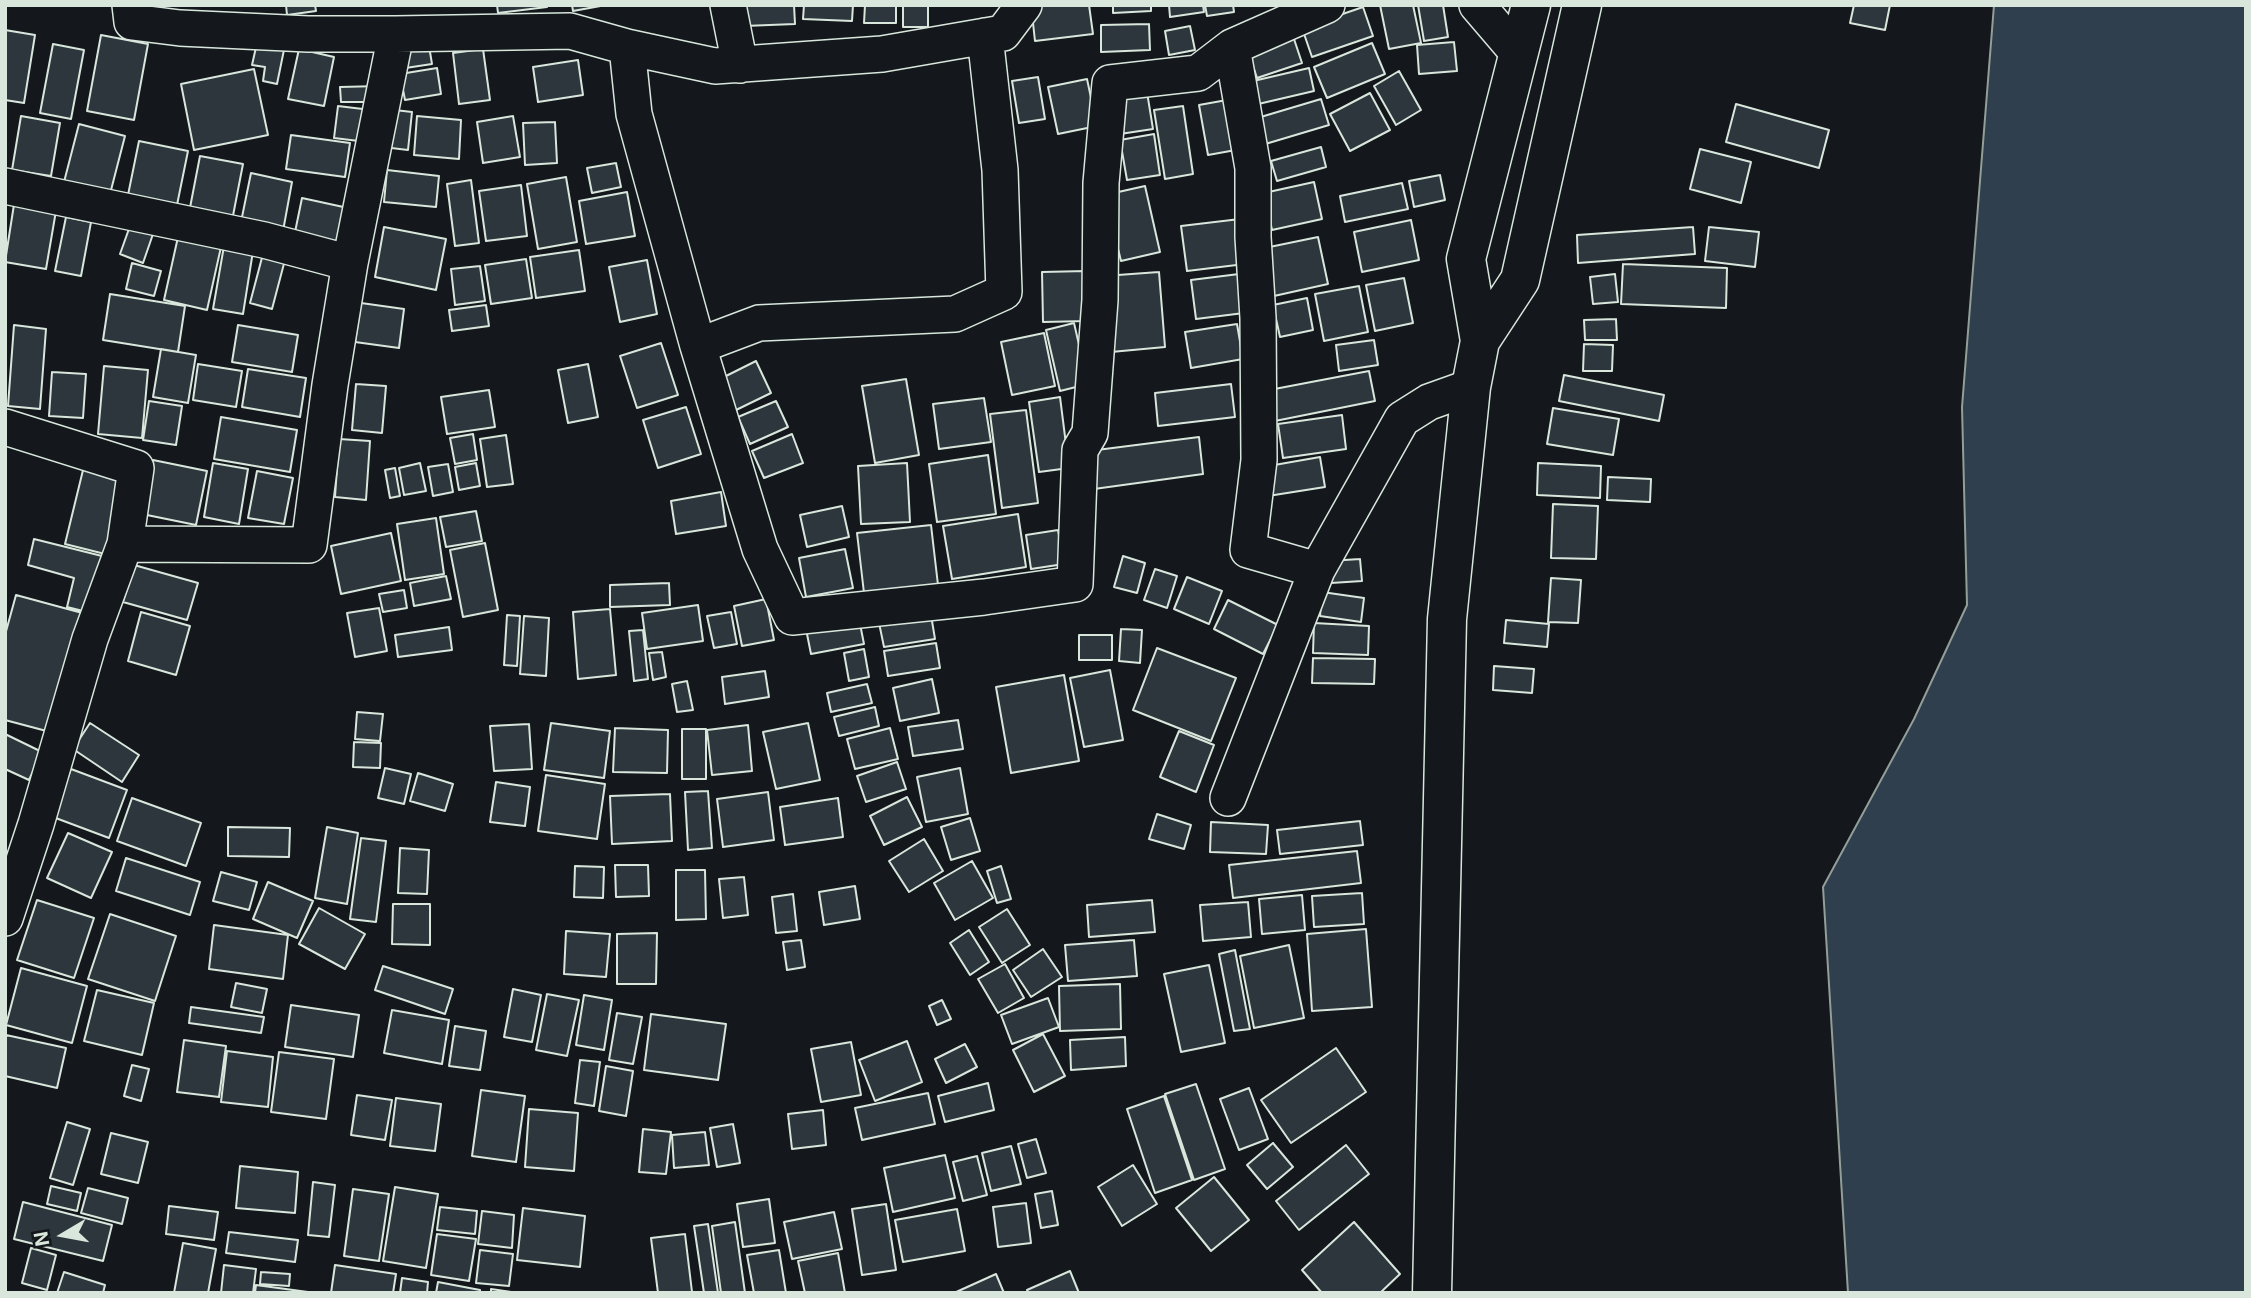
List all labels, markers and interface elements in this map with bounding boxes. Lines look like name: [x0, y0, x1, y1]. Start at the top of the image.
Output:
north arrow: [28, 1200, 98, 1270]
text: N: [29, 1230, 54, 1248]

